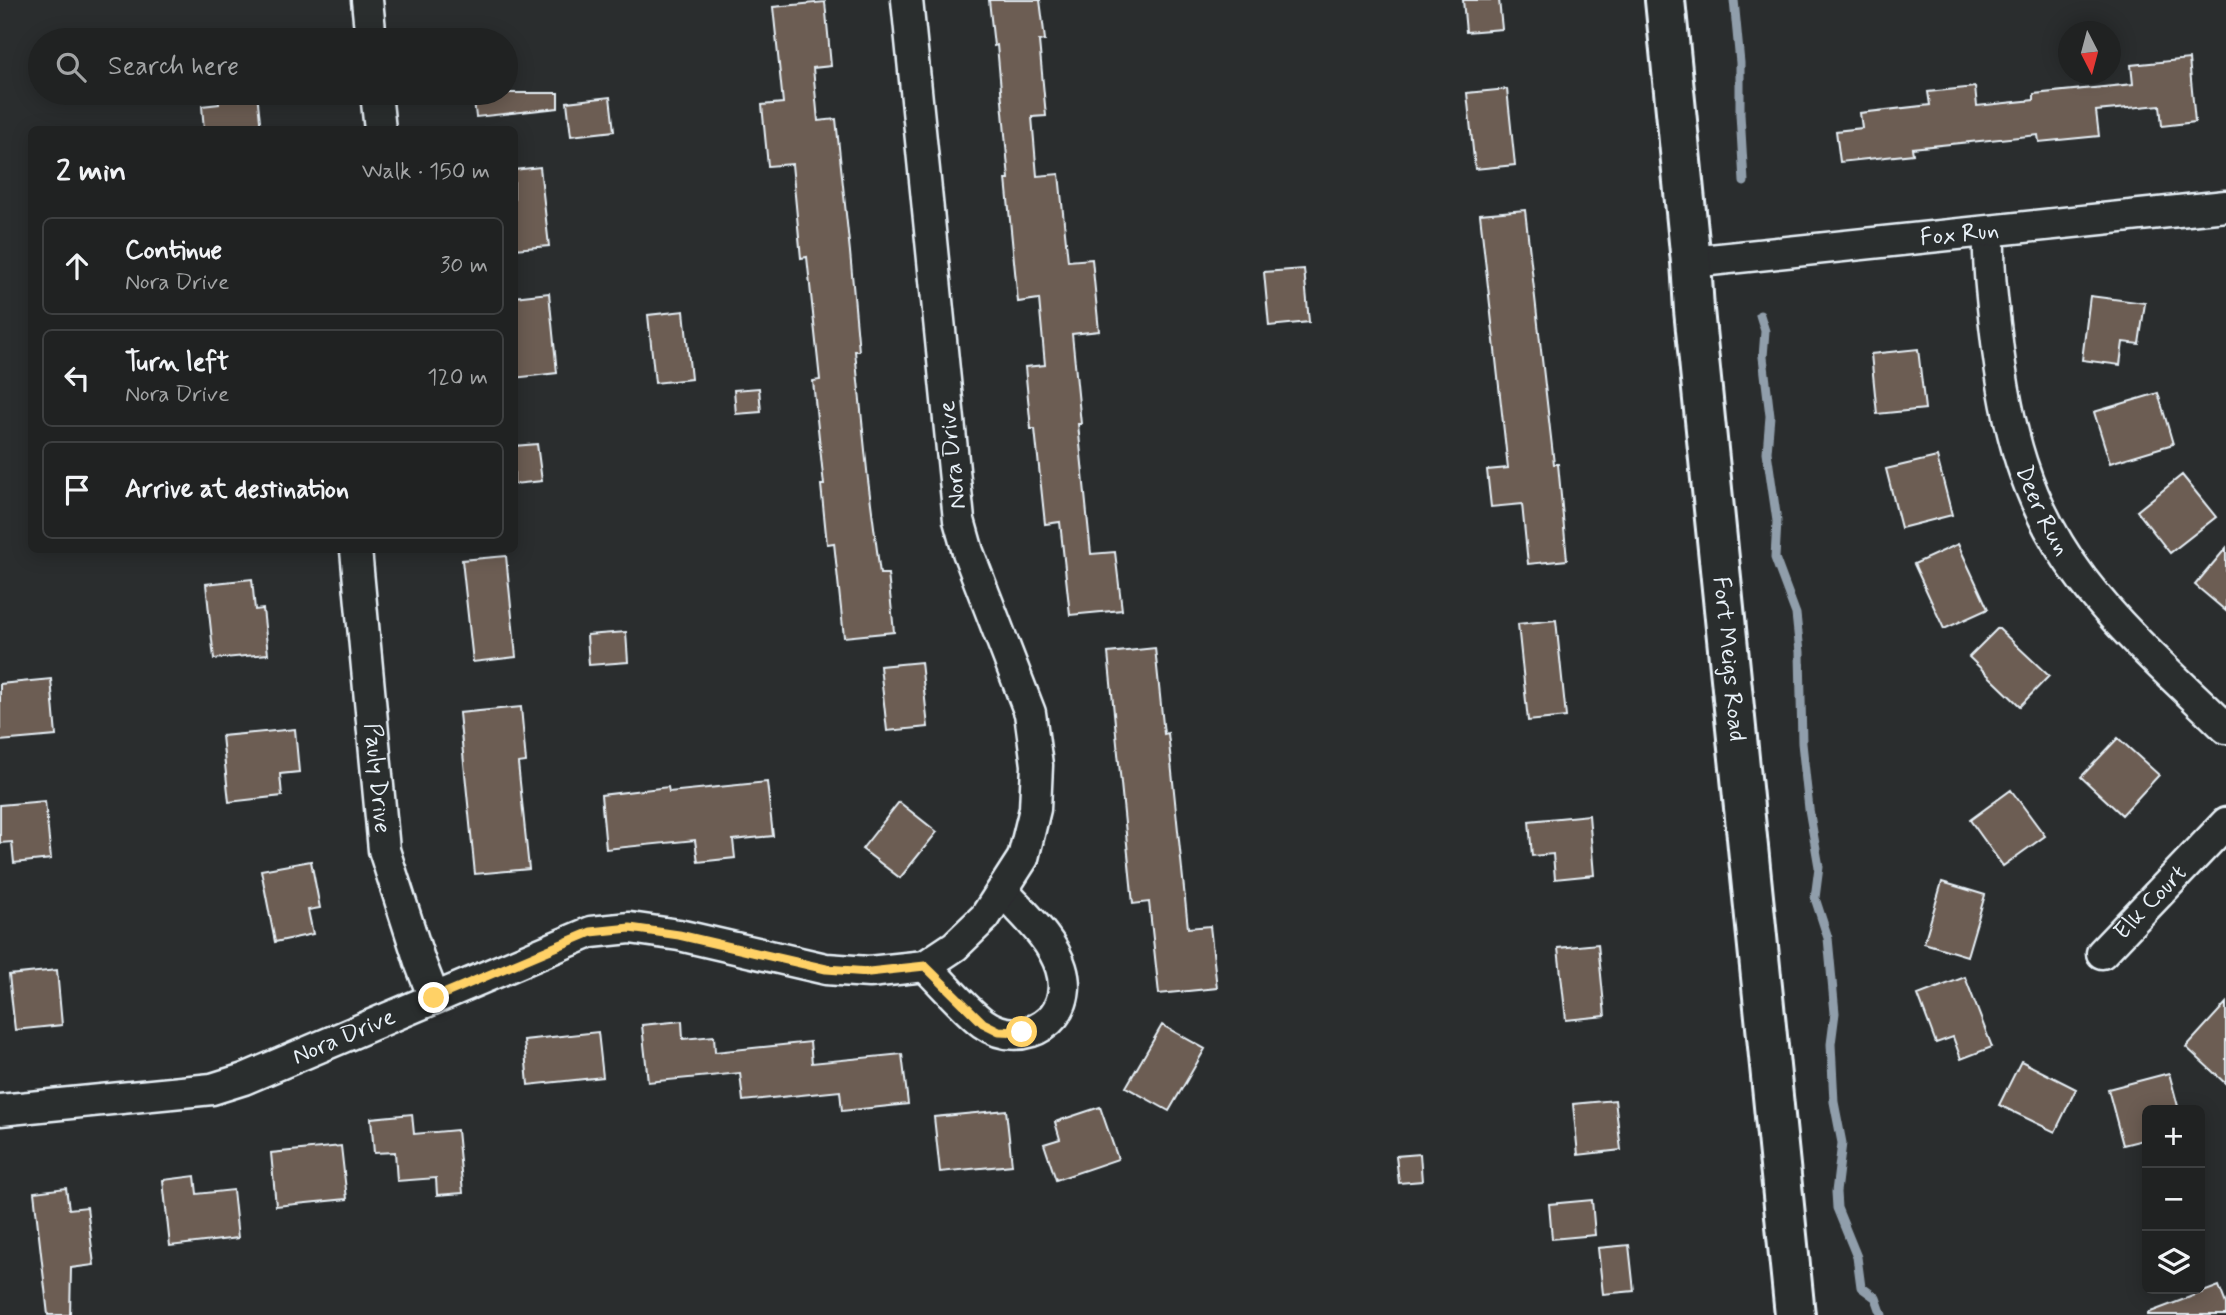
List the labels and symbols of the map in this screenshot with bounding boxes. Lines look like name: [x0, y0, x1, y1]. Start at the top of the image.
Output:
north arrow: [2058, 21, 2121, 84]
street label: Fox Run: [1919, 214, 2001, 253]
street label: Nora Drive: [932, 399, 974, 511]
street label: Deer Run: [2008, 461, 2077, 562]
street label: Fort Meigs Road: [1705, 575, 1753, 743]
street label: Pauly Drive: [357, 722, 398, 834]
street label: Elk Court: [2107, 858, 2194, 947]
route end: [418, 982, 449, 1013]
street label: Nora Drive: [288, 1001, 400, 1072]
route start: [1006, 1016, 1037, 1047]

